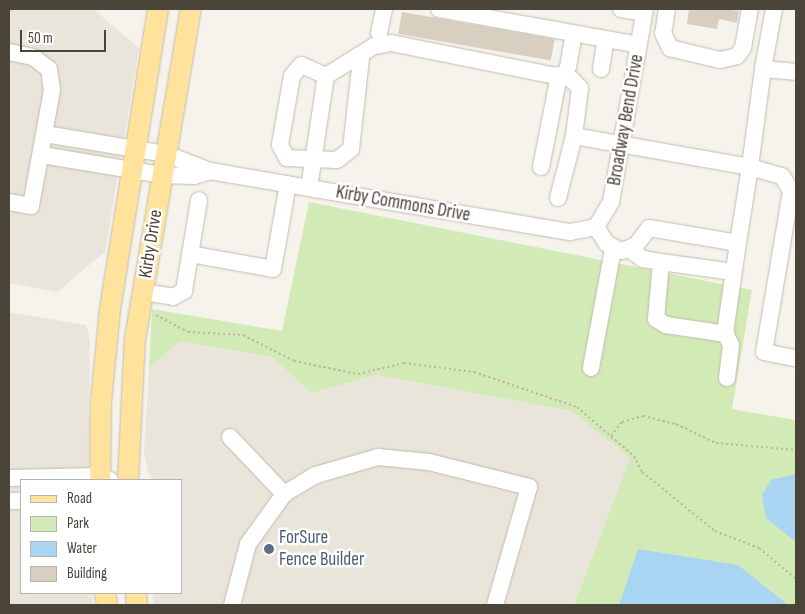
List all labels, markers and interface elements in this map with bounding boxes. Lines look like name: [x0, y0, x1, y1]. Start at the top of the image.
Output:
scale bar: [22, 20, 109, 52]
text: 50 m: [28, 29, 53, 48]
street label: Broadway Bend Drive: [603, 53, 649, 187]
street label: Kirby Commons Drive: [334, 181, 472, 227]
street label: Kirby Drive: [134, 208, 168, 280]
legend: [20, 479, 182, 594]
text: Road: [67, 489, 92, 508]
text: Park: [67, 514, 89, 533]
place label: ForSure Fence Builder: [279, 527, 364, 571]
text: Water: [67, 539, 97, 558]
marker: ForSure Fence Builder: [263, 543, 275, 555]
text: Building: [67, 564, 107, 583]

